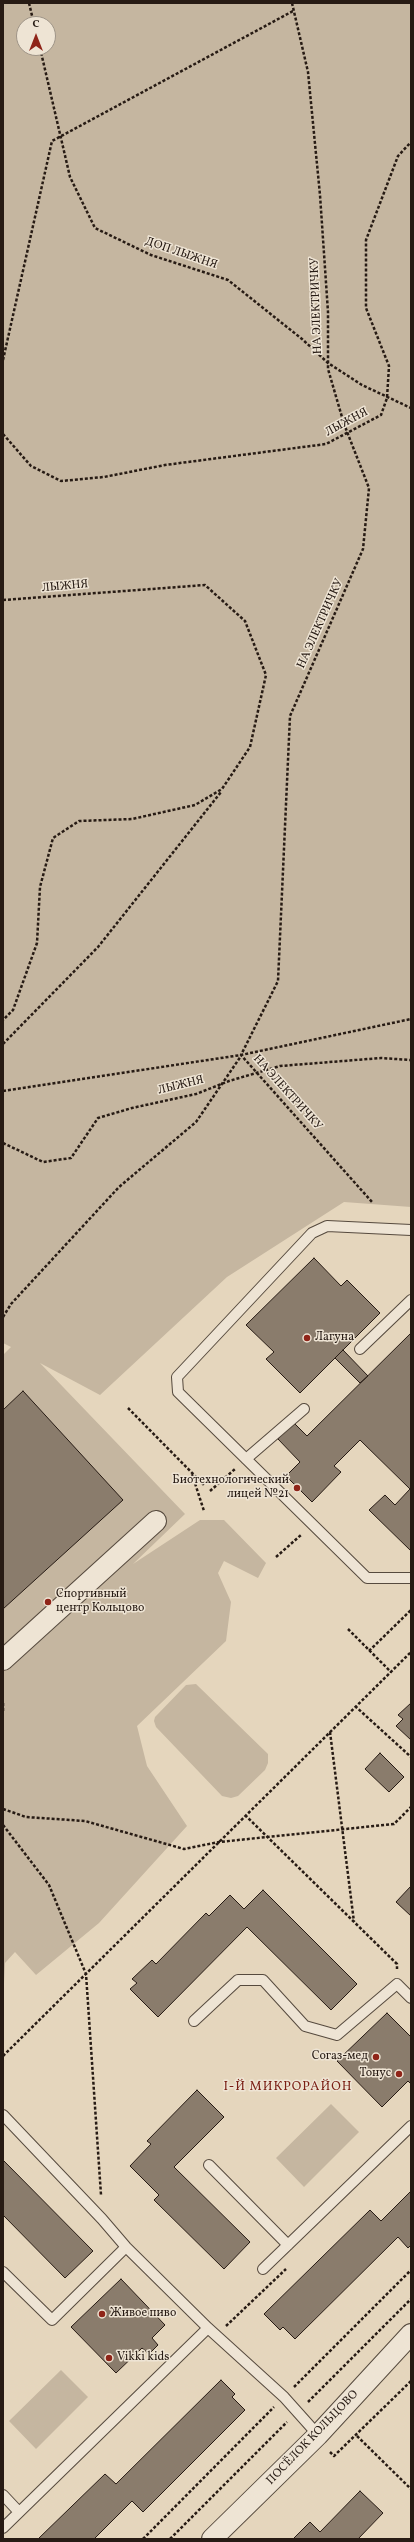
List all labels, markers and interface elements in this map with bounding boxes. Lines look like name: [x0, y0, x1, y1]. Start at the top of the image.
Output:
north arrow: [16, 16, 56, 56]
text: С: [32, 17, 40, 32]
street label: ДОП ЛЫЖНЯ: [143, 235, 219, 273]
street label: НА ЭЛЕКТРИЧКУ: [308, 257, 326, 355]
street label: ЛЫЖНЯ: [323, 406, 371, 440]
street label: НА ЭЛЕКТРИЧКУ: [295, 577, 347, 671]
street label: ЛЫЖНЯ: [41, 578, 89, 596]
street label: НА ЭЛЕКТРИЧКУ: [249, 1052, 325, 1134]
street label: ЛЫЖНЯ: [157, 1073, 205, 1099]
place label: Лагуна: [315, 1331, 354, 1345]
marker: Лагуна: [302, 1333, 312, 1343]
place label: Биотехнологический лицей №21: [172, 1474, 289, 1502]
marker: Биотехнологический лицей №21: [292, 1483, 302, 1493]
place label: Спортивный центр Кольцово: [56, 1588, 144, 1616]
marker: Спортивный центр Кольцово: [43, 1597, 53, 1607]
place label: Согаз-мед: [312, 2050, 368, 2064]
marker: Согаз-мед: [371, 2052, 381, 2062]
place label: Тонус: [360, 2067, 391, 2081]
marker: Тонус: [394, 2069, 404, 2079]
district label: I-Й МИКРОРАЙОН: [224, 2080, 352, 2096]
place label: Живое пиво: [110, 2307, 176, 2321]
marker: Живое пиво: [97, 2309, 107, 2319]
place label: Vikki kids: [117, 2351, 169, 2365]
marker: Vikki kids: [104, 2353, 114, 2363]
street label: ПОСЁЛОК КОЛЬЦОВО: [264, 2388, 362, 2488]

